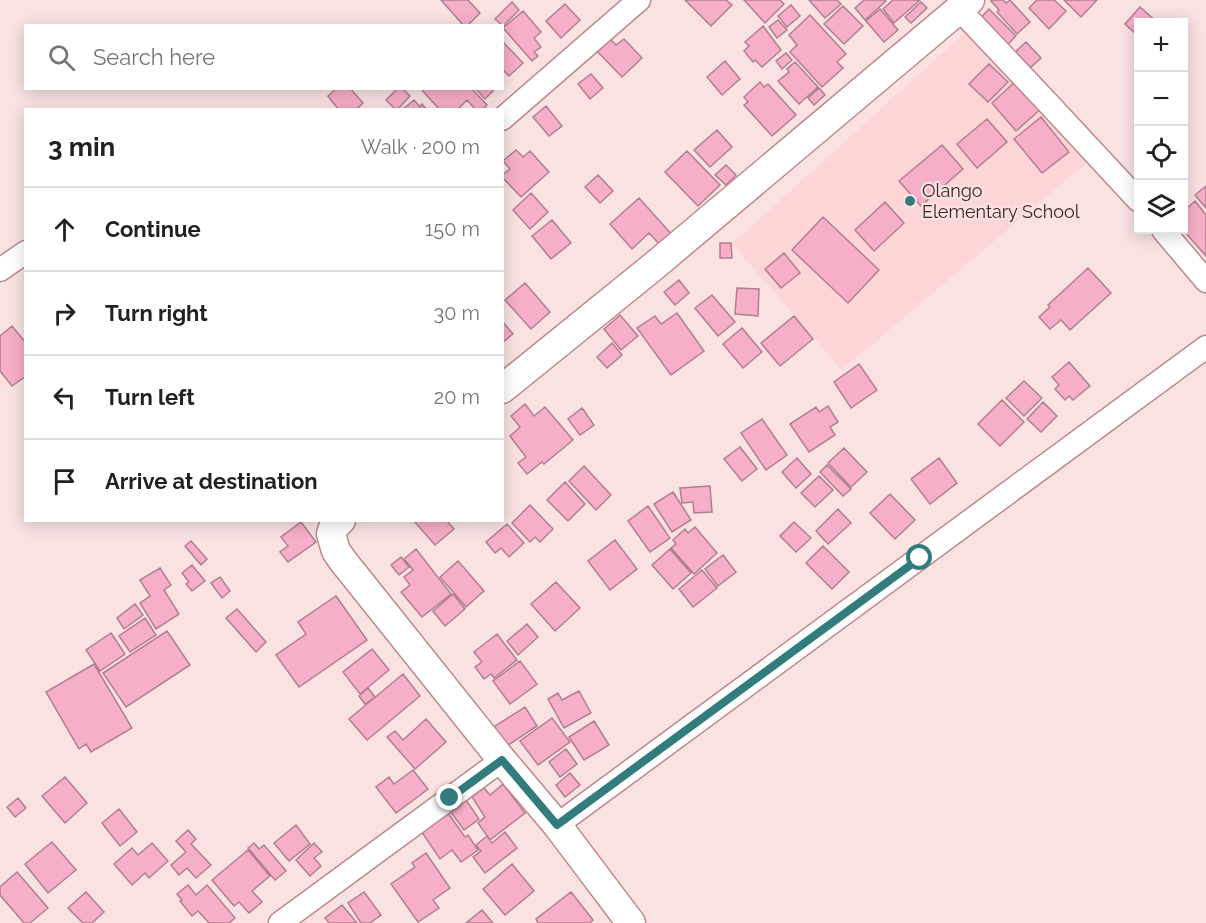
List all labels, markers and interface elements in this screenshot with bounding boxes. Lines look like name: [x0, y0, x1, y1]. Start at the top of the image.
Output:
map controls: [1134, 18, 1188, 234]
button: +: [1134, 18, 1188, 72]
search box: [24, 24, 504, 90]
icon: search: [45, 41, 78, 74]
text: Search here: [93, 44, 215, 70]
button: −: [1134, 72, 1188, 126]
button: locate: [1134, 126, 1188, 180]
text: 3 min: [48, 132, 115, 162]
text: Walk · 200 m: [361, 135, 480, 159]
place label: Olango Elementary School: [922, 180, 1080, 222]
button: layers: [1134, 180, 1188, 234]
marker: Olango Elementary School: [903, 194, 917, 208]
icon: ahead: [48, 213, 81, 246]
text: Continue: [105, 216, 201, 242]
text: 150 m: [425, 217, 480, 241]
icon: right: [48, 297, 81, 330]
text: Turn right: [105, 300, 208, 326]
text: 30 m: [434, 301, 480, 325]
icon: left: [48, 381, 81, 414]
text: Turn left: [105, 384, 195, 410]
text: 20 m: [434, 385, 480, 409]
icon: arrive: [48, 465, 81, 498]
text: Arrive at destination: [105, 468, 318, 494]
route start: [906, 544, 932, 570]
route end: [436, 784, 462, 810]

